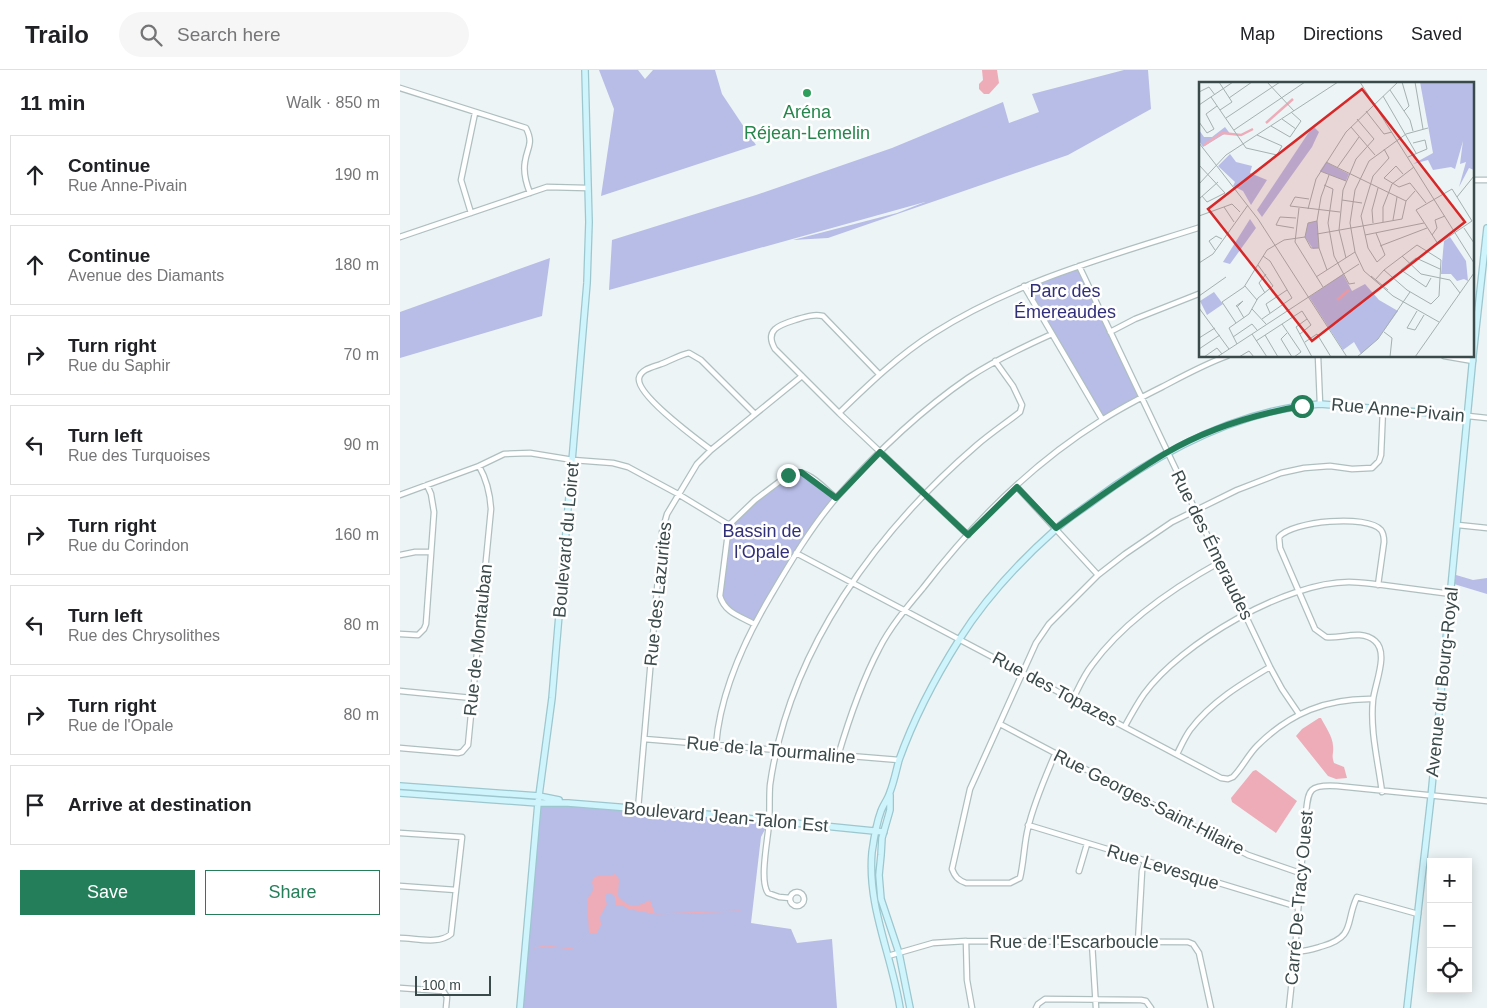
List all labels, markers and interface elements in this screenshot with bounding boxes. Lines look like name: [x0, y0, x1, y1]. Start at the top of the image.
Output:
search box: [119, 12, 469, 57]
text: Trailo: [25, 21, 89, 48]
icon: search: [137, 21, 165, 49]
text: Search here: [177, 24, 281, 45]
text: Map: [1240, 24, 1275, 44]
text: Directions: [1303, 24, 1383, 44]
text: Saved: [1411, 24, 1462, 44]
inset map: [1199, 82, 1474, 358]
marker: Aréna Réjean‑Lemelin: [801, 87, 813, 99]
text: 11 min: [20, 91, 85, 114]
text: Walk · 850 m: [286, 94, 380, 111]
place label: Aréna Réjean‑Lemelin: [744, 102, 870, 143]
text: Continue: [68, 155, 150, 176]
icon: ahead: [21, 161, 49, 189]
text: 190 m: [335, 166, 379, 183]
text: Rue Anne-Pivain: [68, 177, 187, 194]
text: Continue: [68, 245, 150, 266]
icon: ahead: [21, 251, 49, 279]
text: 180 m: [335, 256, 379, 273]
text: Avenue des Diamants: [68, 267, 224, 284]
park label: Parc des Émereaudes: [1014, 281, 1116, 322]
text: Turn right: [68, 335, 156, 356]
icon: right: [21, 341, 49, 369]
text: 70 m: [343, 346, 379, 363]
text: Rue du Saphir: [68, 357, 170, 374]
street label: Rue Anne-Pivain: [1330, 394, 1466, 426]
route start: [1291, 395, 1314, 418]
text: Turn left: [68, 425, 143, 446]
icon: left: [21, 431, 49, 459]
text: 90 m: [343, 436, 379, 453]
text: Rue des Turquoises: [68, 447, 210, 464]
street label: Boulevard du Loiret: [549, 461, 583, 619]
route end: [777, 464, 800, 487]
street label: Rue des Émeraudes: [1167, 467, 1257, 623]
text: Turn right: [68, 515, 156, 536]
icon: right: [21, 521, 49, 549]
street label: Rue des Lazurites: [640, 521, 676, 667]
park label: Bassin de l'Opale: [722, 521, 802, 562]
text: 160 m: [335, 526, 379, 543]
text: Rue du Corindon: [68, 537, 189, 554]
street label: Rue de Montauban: [460, 563, 496, 717]
street label: Avenue du Bourg-Royal: [1422, 586, 1462, 778]
text: Turn left: [68, 605, 143, 626]
icon: left: [21, 611, 49, 639]
text: 80 m: [343, 616, 379, 633]
text: Rue des Chrysolithes: [68, 627, 220, 644]
street label: Rue des Topazes: [989, 648, 1121, 730]
text: Turn right: [68, 695, 156, 716]
icon: right: [21, 701, 49, 729]
text: 80 m: [343, 706, 379, 723]
text: Rue de l'Opale: [68, 717, 173, 734]
street label: Rue de la Tourmaline: [686, 733, 856, 767]
street label: Rue Georges-Saint-Hilaire: [1050, 745, 1248, 859]
icon: arrive: [21, 791, 49, 819]
text: Arrive at destination: [68, 794, 252, 815]
street label: Boulevard Jean-Talon Est: [623, 798, 829, 836]
street label: Carré De Tracy Ouest: [1281, 810, 1317, 986]
street label: Rue Levesque: [1105, 840, 1221, 894]
map controls: [1427, 858, 1472, 993]
button: +: [1427, 858, 1472, 903]
button: Save: [20, 870, 195, 915]
button: Share: [205, 870, 380, 915]
button: −: [1427, 903, 1472, 948]
street label: Rue de l'Escarboucle: [989, 932, 1159, 952]
button: locate: [1427, 948, 1472, 993]
scale bar: [415, 973, 491, 996]
text: 100 m: [422, 977, 461, 993]

